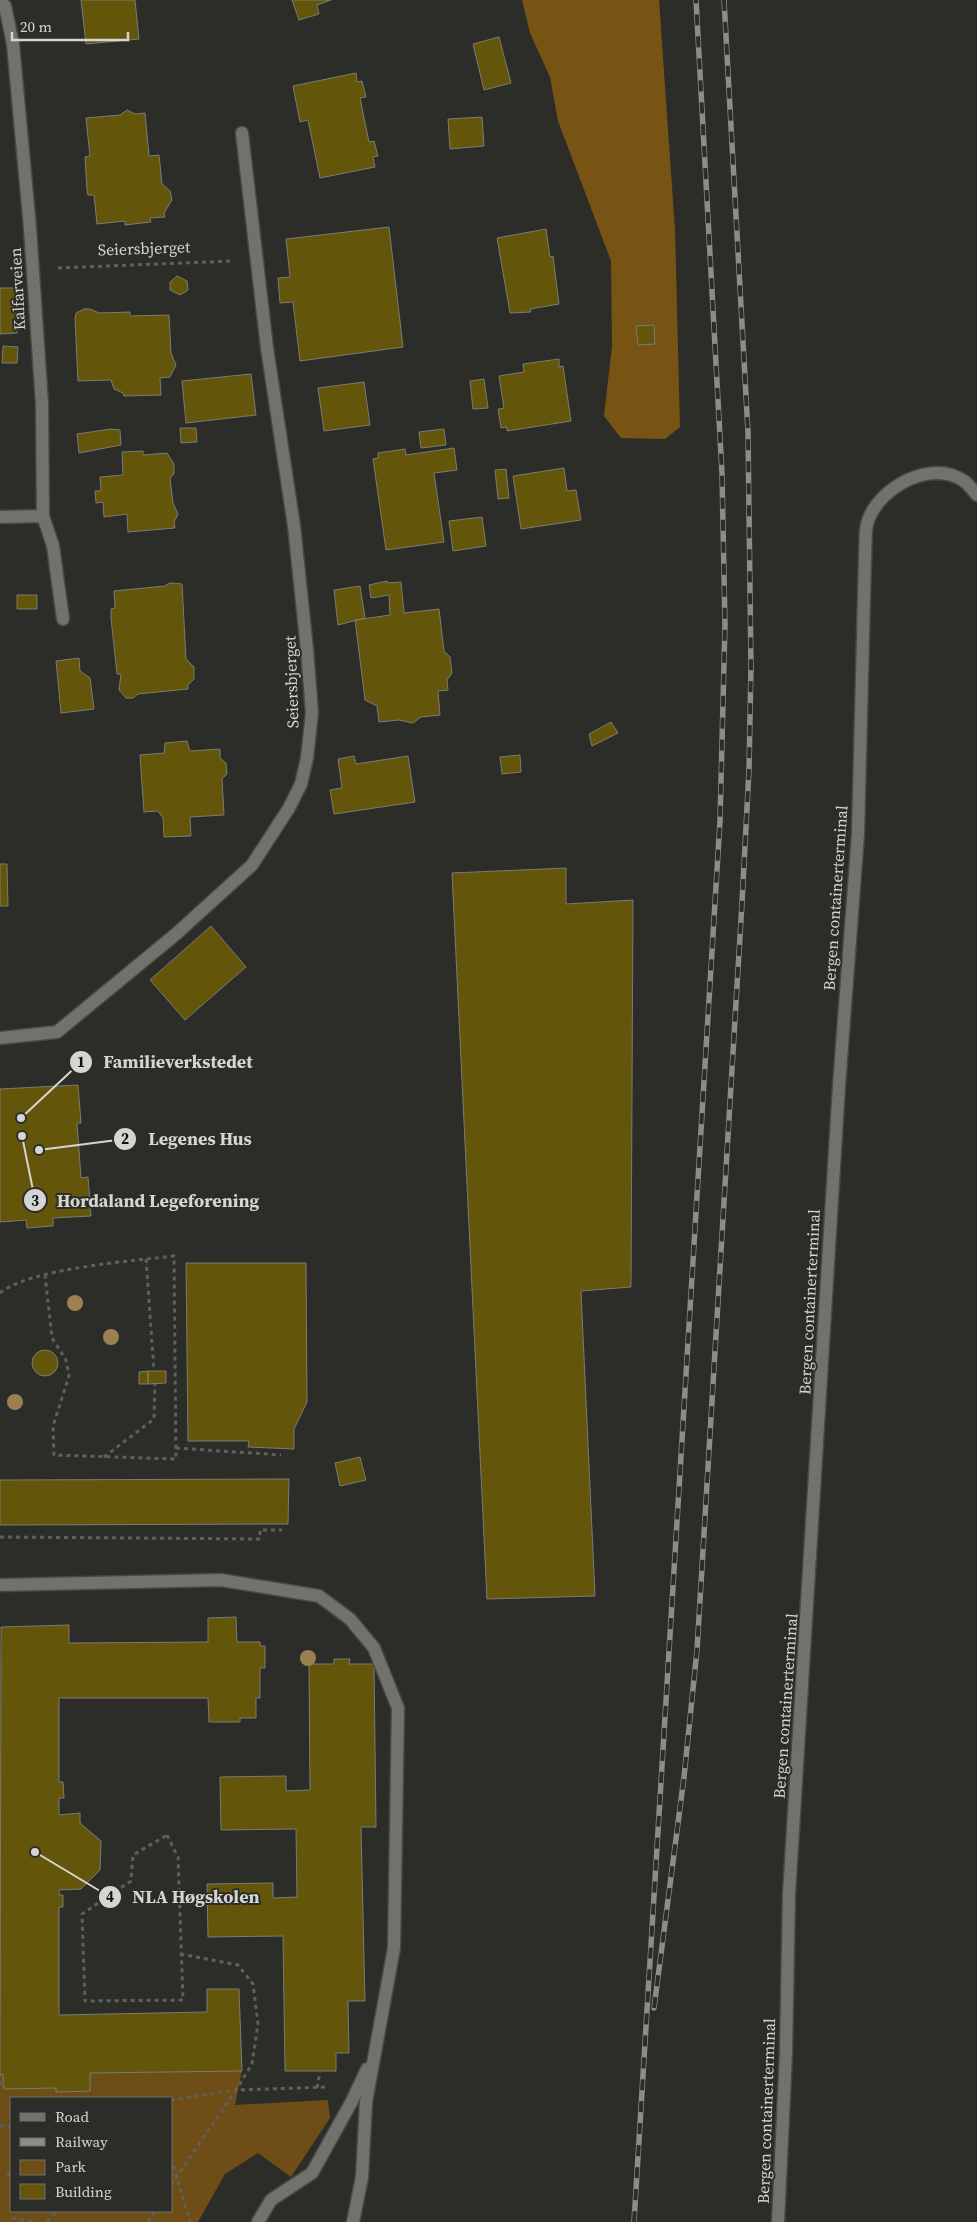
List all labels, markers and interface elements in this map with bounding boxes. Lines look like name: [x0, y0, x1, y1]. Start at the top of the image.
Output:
scale bar: [12, 10, 129, 42]
text: 20 m: [20, 16, 52, 37]
street label: Seiersbjerget: [97, 235, 191, 261]
street label: Kalfarveien: [4, 247, 30, 331]
street label: Seiersbjerget: [278, 635, 304, 729]
street label: Bergen containerterminal: [818, 804, 852, 991]
callout: Familieverkstedet: [68, 1045, 262, 1078]
text: Familieverkstedet: [103, 1049, 253, 1074]
text: 1: [77, 1051, 85, 1072]
callout: Legenes Hus: [113, 1123, 261, 1156]
text: Legenes Hus: [148, 1126, 252, 1151]
text: 2: [121, 1128, 129, 1149]
callout: Hordaland Legeforening: [22, 1184, 270, 1217]
text: Hordaland Legeforening: [57, 1188, 259, 1213]
text: 3: [31, 1190, 39, 1211]
street label: Bergen containerterminal: [793, 1208, 825, 1395]
street label: Bergen containerterminal: [768, 1612, 802, 1799]
callout: NLA Høgskolen: [98, 1880, 270, 1913]
text: NLA Høgskolen: [132, 1884, 260, 1909]
text: 4: [106, 1886, 114, 1907]
street label: Bergen containerterminal: [752, 2018, 780, 2204]
legend: [10, 2097, 172, 2212]
text: Road: [55, 2106, 89, 2127]
text: Railway: [55, 2131, 108, 2152]
text: Park: [55, 2156, 87, 2177]
text: Building: [55, 2181, 112, 2202]

